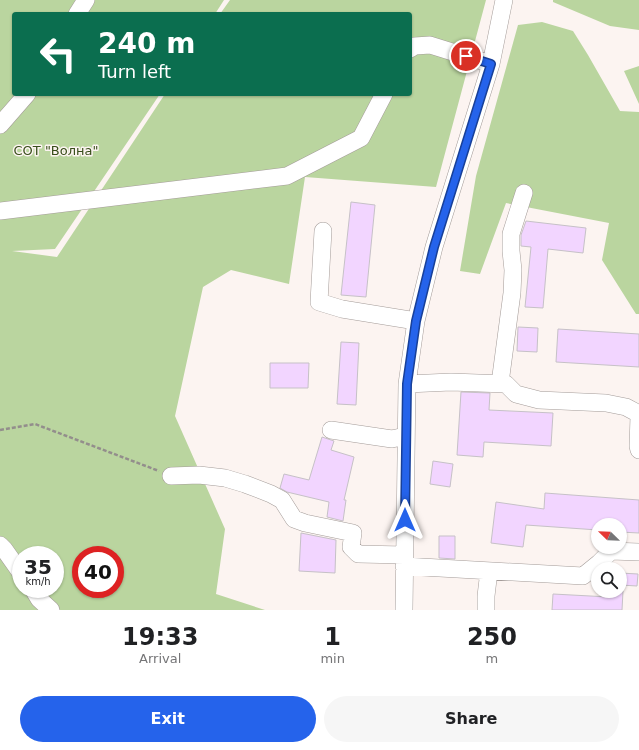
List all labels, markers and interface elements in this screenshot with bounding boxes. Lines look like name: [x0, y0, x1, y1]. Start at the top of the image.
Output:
text: 240 m: [98, 27, 195, 60]
icon: left: [32, 28, 84, 80]
pin: [449, 39, 483, 73]
icon: arrive: [455, 45, 477, 67]
text: Turn left: [98, 61, 171, 82]
park label: СОТ "Волна": [14, 143, 99, 158]
position arrow: [384, 499, 426, 541]
north arrow: [591, 518, 627, 554]
map controls: [591, 518, 627, 598]
speed limit sign: 40: [72, 546, 124, 598]
text: 35: [24, 555, 52, 579]
button: search: [591, 562, 627, 598]
text: km/h: [25, 576, 51, 587]
text: 19:33: [122, 623, 198, 651]
text: 1: [324, 623, 341, 651]
text: 250: [467, 623, 517, 651]
text: Arrival: [139, 651, 181, 666]
text: min: [320, 651, 345, 666]
text: m: [486, 651, 498, 666]
button: Exit: [20, 696, 316, 742]
button: Share: [324, 696, 619, 742]

